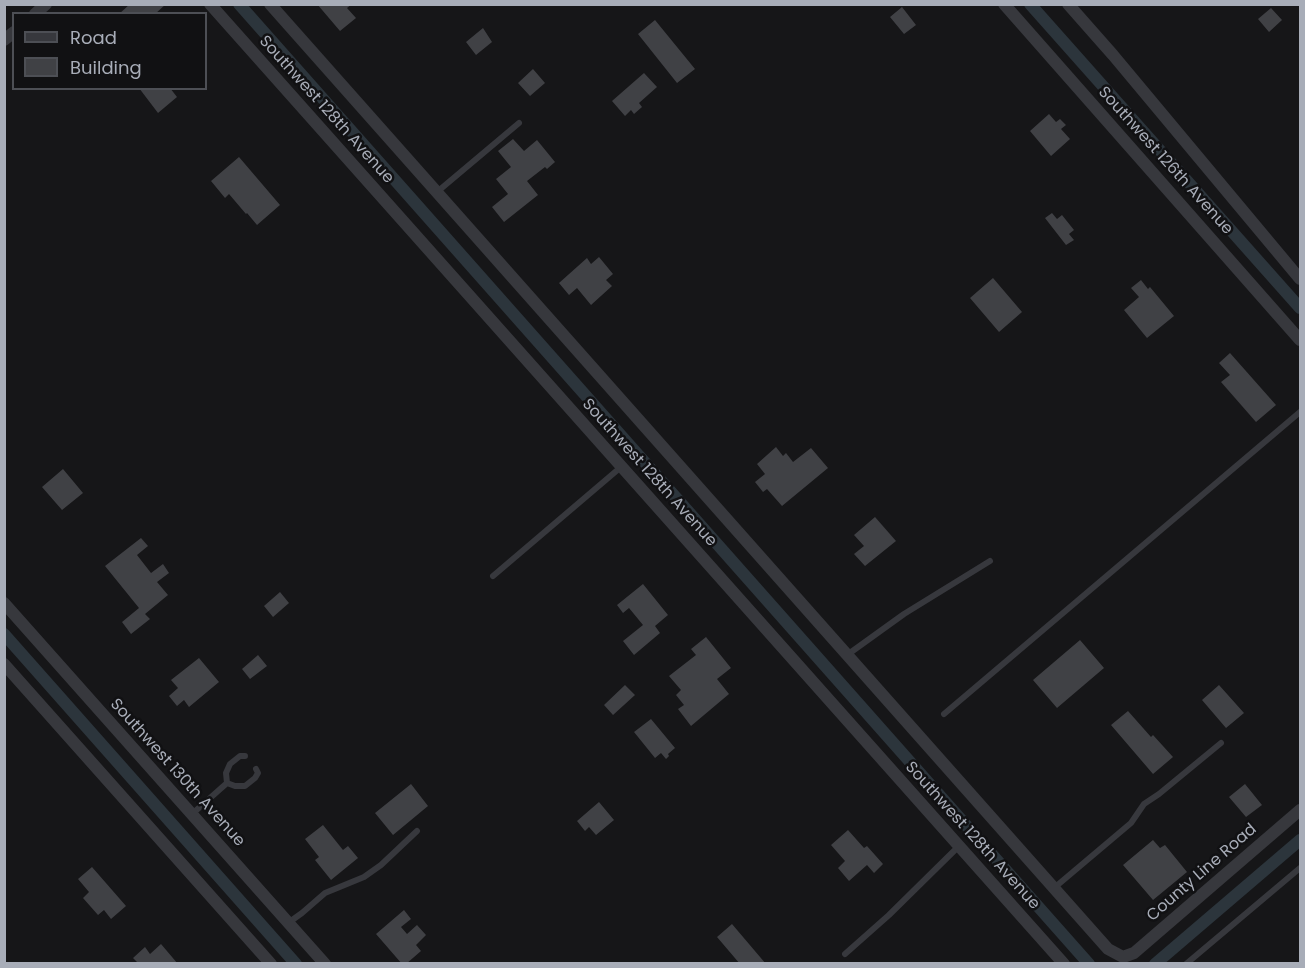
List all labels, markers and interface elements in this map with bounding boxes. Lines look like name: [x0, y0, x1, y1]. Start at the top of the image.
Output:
legend: [12, 12, 207, 90]
text: Road: [70, 25, 117, 50]
street label: Southwest 128th Avenue: [255, 32, 397, 188]
text: Building: [70, 55, 142, 80]
street label: Southwest 126th Avenue: [1094, 83, 1236, 239]
street label: Southwest 128th Avenue: [578, 395, 720, 551]
street label: Southwest 130th Avenue: [105, 695, 249, 851]
street label: Southwest 128th Avenue: [901, 758, 1043, 914]
street label: County Line Road: [1143, 820, 1261, 926]

